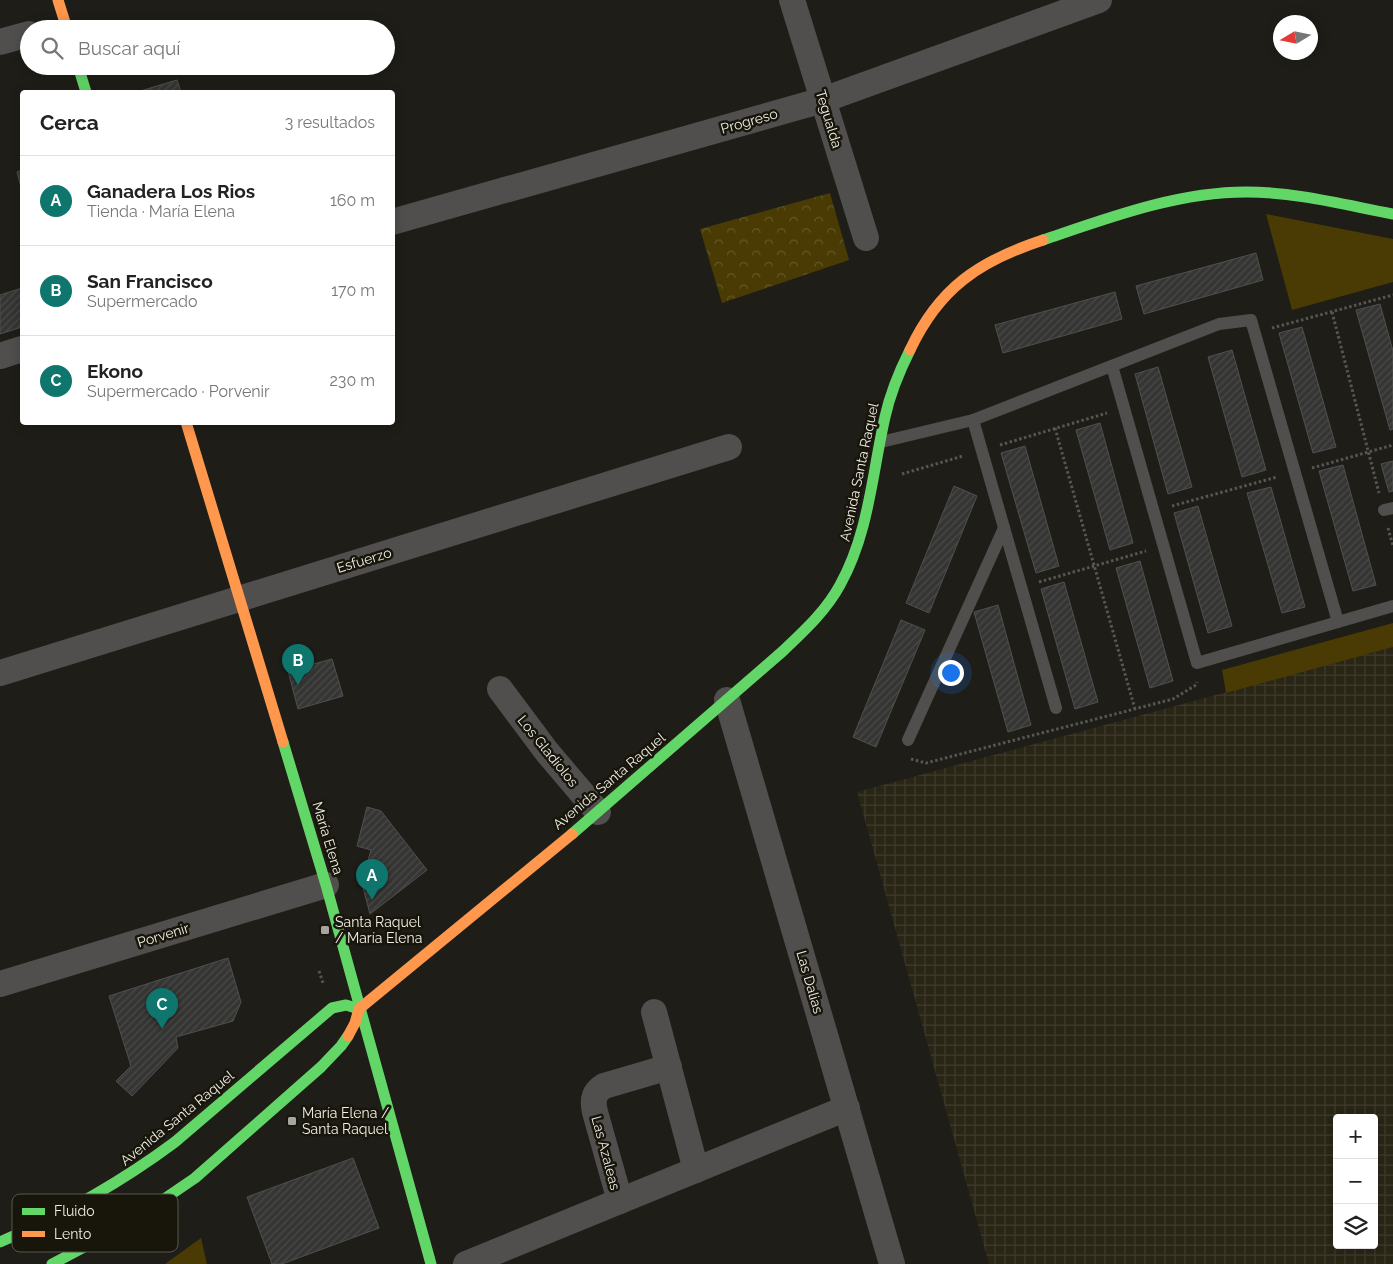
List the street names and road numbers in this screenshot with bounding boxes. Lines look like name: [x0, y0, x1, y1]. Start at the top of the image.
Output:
street label: Tegualda: [813, 88, 845, 150]
street label: Progreso: [719, 105, 779, 137]
street label: Avenida Santa Raquel: [836, 401, 882, 543]
street label: Esfuerzo: [335, 544, 393, 576]
street label: Los Gladiolos: [514, 712, 582, 790]
street label: Avenida Santa Raquel: [550, 729, 668, 833]
street label: María Elena: [309, 800, 347, 876]
street label: Porvenir: [135, 920, 191, 950]
street label: Las Dalias: [793, 949, 827, 1016]
street label: Avenida Santa Raquel: [117, 1067, 237, 1169]
street label: Las Azaleas: [588, 1114, 624, 1192]

